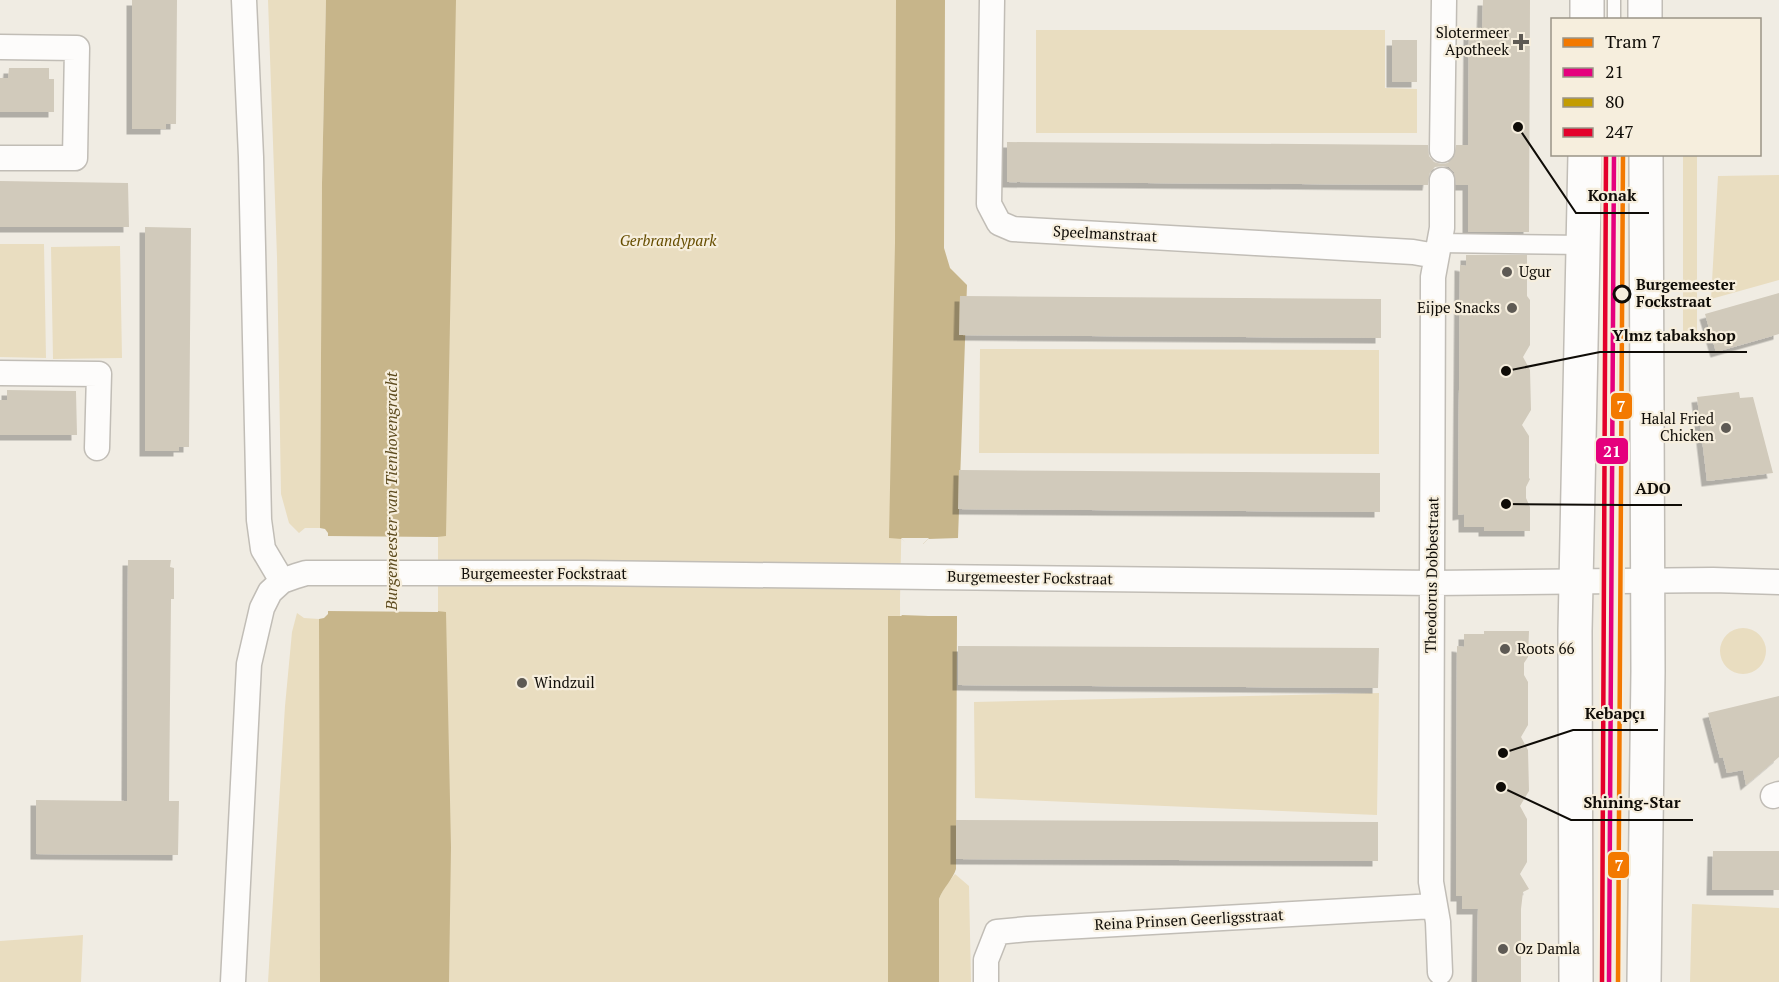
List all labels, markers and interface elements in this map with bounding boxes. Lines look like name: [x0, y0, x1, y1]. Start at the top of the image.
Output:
legend: [1551, 18, 1761, 156]
place label: Slotermeer Apotheek: [1436, 22, 1509, 59]
text: Tram 7: [1605, 29, 1661, 53]
marker: Slotermeer Apotheek: [1514, 35, 1528, 49]
text: 21: [1605, 59, 1624, 83]
text: 80: [1605, 89, 1624, 113]
text: 247: [1605, 119, 1634, 143]
callout: Konak: [1576, 179, 1649, 213]
text: Konak: [1588, 184, 1637, 206]
street label: Speelmanstraat: [1053, 220, 1158, 246]
park label: Gerbrandypark: [620, 230, 717, 250]
place label: Ugur: [1519, 261, 1552, 281]
marker: Ugur: [1500, 265, 1514, 279]
place label: Burgemeester Fockstraat: [1636, 274, 1736, 311]
marker: Burgemeester Fockstraat: [1613, 285, 1631, 303]
place label: Eijpe Snacks: [1417, 297, 1500, 317]
marker: Eijpe Snacks: [1505, 301, 1519, 315]
callout: Ylmz tabakshop: [1600, 318, 1747, 352]
text: Ylmz tabakshop: [1612, 324, 1736, 346]
water label: Burgemeester van Tienhovengracht: [380, 371, 402, 611]
line badge: 7: [1610, 392, 1633, 420]
text: 7: [1616, 395, 1626, 417]
place label: Halal Fried Chicken: [1641, 408, 1714, 445]
marker: Halal Fried Chicken: [1719, 421, 1733, 435]
line badge: 21: [1595, 437, 1629, 465]
text: 21: [1603, 440, 1621, 462]
callout: ADO: [1623, 471, 1682, 505]
text: ADO: [1635, 477, 1671, 499]
street label: Theodorus Dobbestraat: [1420, 496, 1442, 653]
street label: Burgemeester Fockstraat: [461, 563, 627, 583]
street label: Burgemeester Fockstraat: [947, 566, 1114, 588]
place label: Roots 66: [1517, 638, 1574, 658]
marker: Roots 66: [1498, 642, 1512, 656]
place label: Windzuil: [534, 672, 595, 692]
marker: Windzuil: [515, 676, 529, 690]
callout: Kebapçı: [1573, 696, 1658, 730]
text: Kebapçı: [1585, 702, 1645, 724]
callout: Shining-Star: [1571, 786, 1693, 820]
text: Shining-Star: [1583, 791, 1681, 813]
line badge: 7: [1607, 851, 1630, 879]
text: 7: [1614, 854, 1624, 876]
street label: Reina Prinsen Geerligsstraat: [1094, 904, 1284, 934]
place label: Oz Damla: [1515, 938, 1580, 958]
marker: Oz Damla: [1496, 942, 1510, 956]

